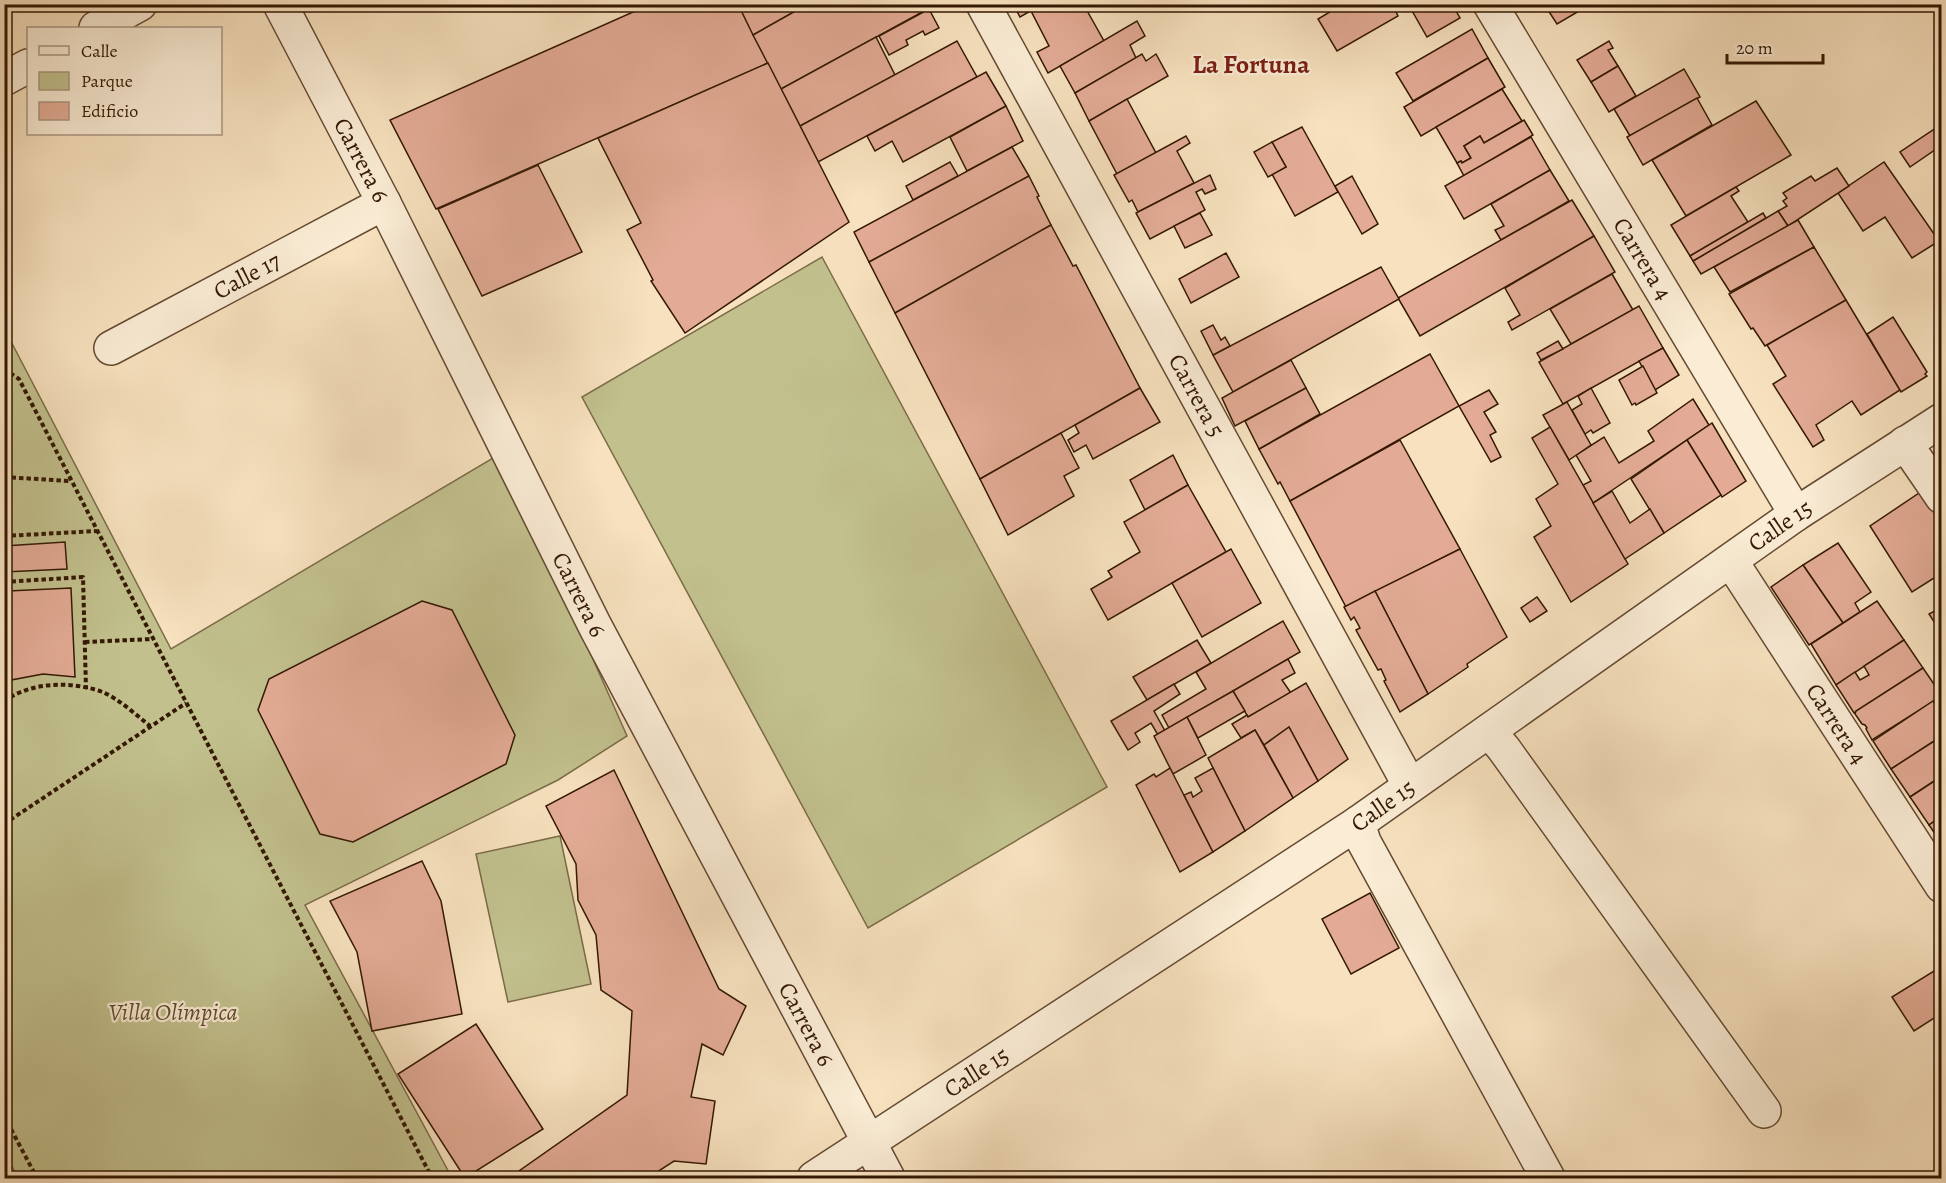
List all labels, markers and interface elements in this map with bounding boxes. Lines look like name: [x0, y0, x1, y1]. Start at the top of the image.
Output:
legend: [27, 27, 222, 135]
scale bar: [1727, 27, 1823, 65]
text: 20 m: [1736, 36, 1773, 60]
text: Calle: [81, 39, 118, 63]
district label: La Fortuna: [1192, 47, 1310, 82]
text: Parque: [81, 69, 133, 93]
text: Edificio: [81, 99, 138, 123]
street label: Carrera 6: [326, 112, 397, 208]
street label: Carrera 4: [1606, 211, 1680, 306]
street label: Calle 17: [208, 244, 287, 307]
street label: Carrera 5: [1161, 348, 1232, 443]
street label: Calle 15: [1741, 492, 1818, 559]
street label: Carrera 6: [545, 547, 614, 643]
street label: Carrera 4: [1798, 677, 1875, 771]
street label: Calle 15: [1344, 772, 1421, 839]
street label: Carrera 6: [771, 976, 842, 1072]
park label: Villa Olímpica: [109, 996, 237, 1028]
street label: Calle 15: [938, 1039, 1015, 1105]

